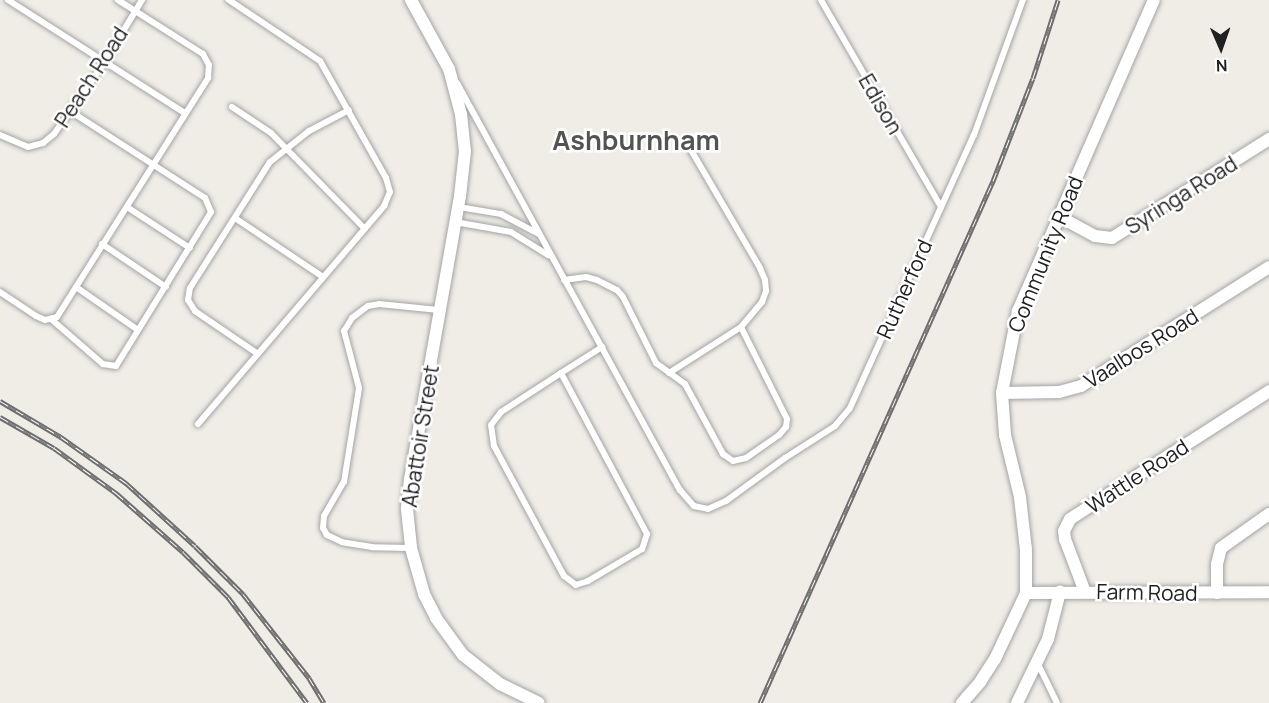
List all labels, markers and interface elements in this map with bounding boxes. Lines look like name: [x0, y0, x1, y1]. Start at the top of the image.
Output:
north arrow: [1191, 18, 1251, 78]
street label: Peach Road: [49, 22, 133, 132]
text: N: [1215, 55, 1228, 77]
street label: Edison: [854, 69, 908, 139]
district label: Ashburnham: [552, 124, 720, 156]
street label: Syringa Road: [1121, 151, 1241, 239]
street label: Community Road: [1002, 172, 1088, 336]
street label: Rutherford: [871, 236, 937, 342]
street label: Vaalbos Road: [1079, 303, 1203, 393]
street label: Abattoir Street: [396, 363, 444, 509]
street label: Wattle Road: [1081, 434, 1193, 518]
street label: Farm Road: [1096, 579, 1198, 605]

